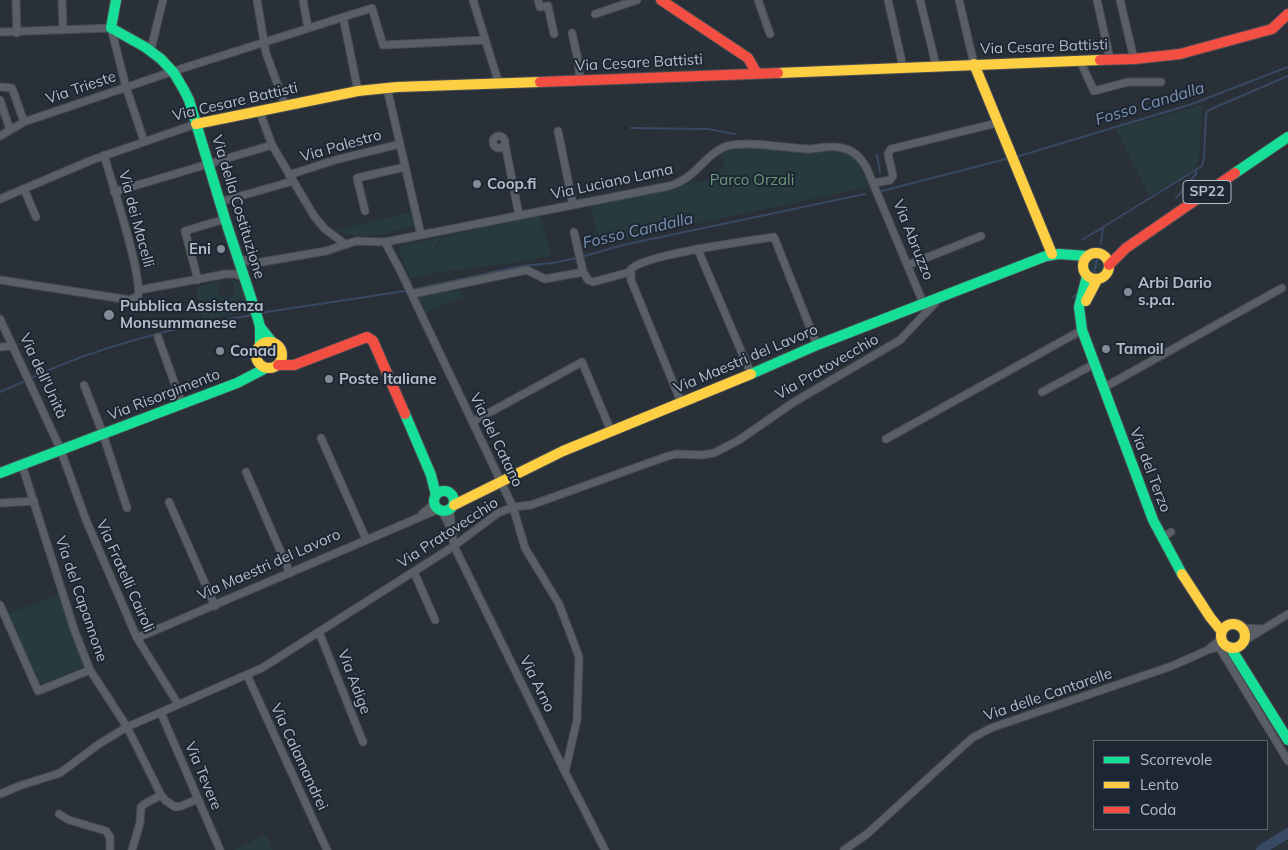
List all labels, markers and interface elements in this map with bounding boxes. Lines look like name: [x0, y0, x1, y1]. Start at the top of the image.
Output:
street label: Via Cesare Battisti: [980, 36, 1108, 58]
street label: Via Cesare Battisti: [575, 51, 703, 75]
street label: Via Trieste: [44, 68, 118, 108]
water label: Fosso Candalla: [1093, 78, 1207, 130]
street label: Via Cesare Battisti: [171, 79, 299, 125]
street label: Via Palestro: [298, 126, 384, 166]
street label: Via della Costituzione: [208, 133, 268, 281]
street label: Via Luciano Lama: [549, 160, 675, 204]
street label: Via dei Macelli: [114, 169, 158, 269]
park label: Parco Orzali: [710, 171, 794, 189]
place label: Coop.fi: [487, 175, 536, 193]
marker: Coop.fi: [471, 178, 483, 190]
road number: SP22: [1183, 180, 1231, 203]
street label: Via Abruzzo: [889, 197, 937, 283]
water label: Fosso Candalla: [581, 209, 695, 253]
place label: Eni: [189, 240, 211, 258]
marker: Eni: [215, 243, 227, 255]
place label: Arbi Dario s.p.a.: [1138, 274, 1212, 309]
marker: Arbi Dario s.p.a.: [1122, 286, 1134, 298]
place label: Pubblica Assistenza Monsummanese: [120, 297, 264, 332]
marker: Pubblica Assistenza Monsummanese: [102, 308, 116, 322]
street label: Via Maestri del Lavoro: [671, 321, 821, 397]
street label: Via dell'Unità: [15, 330, 71, 422]
street label: Via Pratovecchio: [772, 330, 882, 404]
place label: Tamoil: [1116, 340, 1164, 358]
place label: Conad: [230, 342, 276, 360]
marker: Tamoil: [1100, 343, 1112, 355]
marker: Conad: [214, 345, 226, 357]
street label: Via Risorgimento: [105, 365, 223, 425]
place label: Poste Italiane: [339, 370, 437, 388]
marker: Poste Italiane: [323, 373, 335, 385]
street label: Via del Catano: [466, 390, 526, 490]
street label: Via del Terzo: [1126, 425, 1174, 515]
street label: Via Pratovecchio: [394, 494, 502, 572]
street label: Via Fratelli Cairoli: [92, 517, 158, 635]
street label: Via Maestri del Lavoro: [195, 525, 343, 605]
street label: Via del Capannone: [51, 534, 111, 664]
street label: Via Adige: [333, 647, 375, 717]
street label: Via Arno: [516, 653, 558, 715]
street label: Via delle Cantarelle: [982, 665, 1114, 725]
street label: Via Calamandrei: [266, 701, 332, 813]
street label: Via Tevere: [181, 739, 225, 813]
legend: [1093, 740, 1268, 830]
text: Scorrevole: [1140, 750, 1212, 769]
text: Lento: [1140, 775, 1179, 794]
text: Coda: [1140, 800, 1176, 819]

